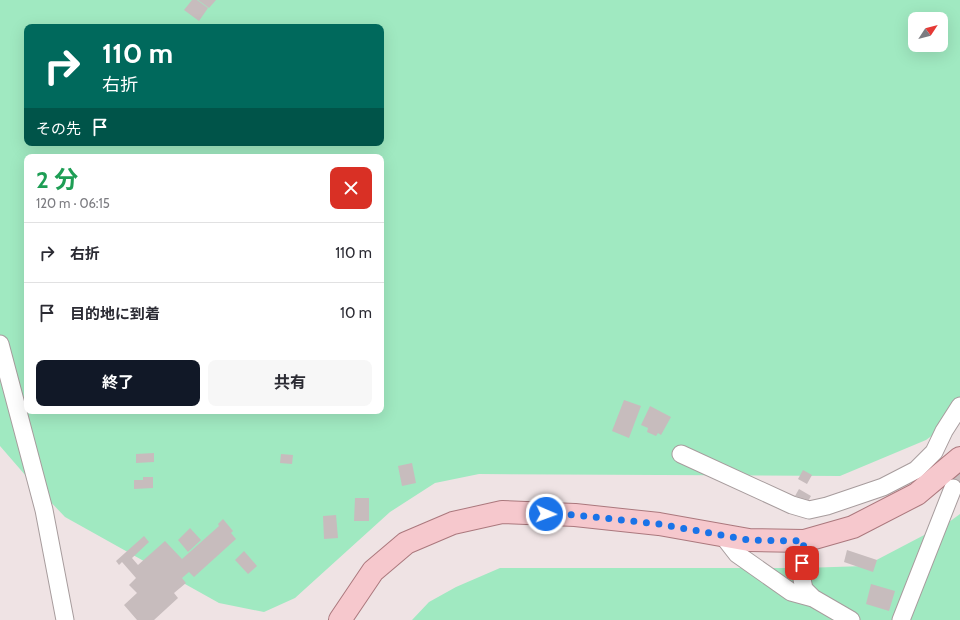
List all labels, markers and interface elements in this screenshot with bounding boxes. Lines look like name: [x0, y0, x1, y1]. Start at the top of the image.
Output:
north arrow: [908, 12, 948, 52]
map controls: [908, 12, 948, 52]
text: 110 m: [102, 36, 173, 70]
icon: right: [36, 40, 88, 92]
text: 右折: [102, 74, 138, 96]
icon: arrive: [89, 116, 111, 138]
text: その先: [36, 120, 81, 138]
text: 2 分: [36, 165, 78, 194]
button: close: [330, 167, 372, 209]
text: 120 m · 06:15: [36, 195, 110, 211]
icon: right: [36, 242, 58, 264]
text: 110 m: [335, 244, 372, 262]
text: 右折: [70, 245, 100, 263]
icon: arrive: [36, 302, 58, 324]
text: 10 m: [340, 304, 372, 322]
text: 目的地に到着: [70, 305, 160, 323]
button: 終了: [36, 360, 200, 406]
button: 共有: [208, 360, 372, 406]
position arrow: [525, 493, 567, 535]
pin: [785, 546, 819, 580]
icon: arrive: [791, 552, 813, 574]

